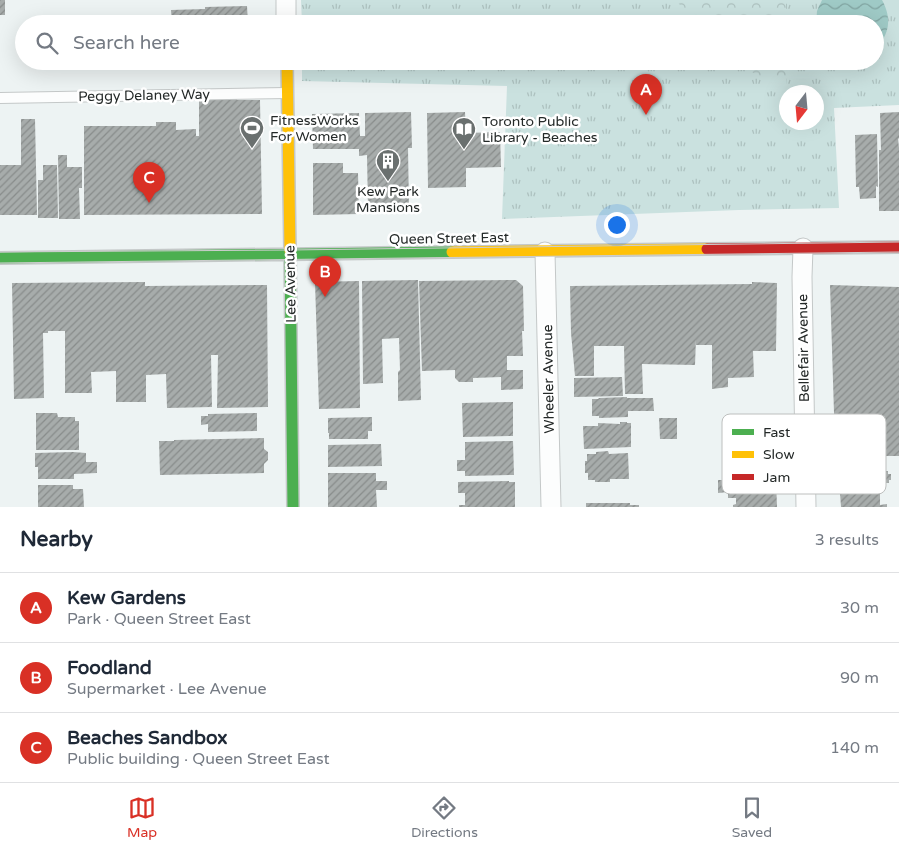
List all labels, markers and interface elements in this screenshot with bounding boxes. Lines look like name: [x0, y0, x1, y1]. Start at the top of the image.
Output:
search box: [15, 15, 884, 70]
icon: search: [33, 29, 61, 57]
text: Search here: [73, 32, 180, 54]
pin: A: [630, 74, 662, 115]
north arrow: [779, 85, 824, 130]
street label: Peggy Delaney Way: [78, 86, 211, 105]
place label: FitnessWorks For Women: [270, 112, 359, 145]
place label: Toronto Public Library - Beaches: [482, 113, 598, 146]
sports icon: FitnessWorks For Women: [239, 115, 265, 149]
library icon: Toronto Public Library - Beaches: [451, 116, 477, 150]
building icon: Kew Park Mansions: [375, 148, 401, 182]
pin: C: [133, 162, 165, 203]
place label: Kew Park Mansions: [356, 183, 420, 216]
your location: [604, 212, 630, 238]
street label: Queen Street East: [389, 229, 510, 248]
street label: Lee Avenue: [281, 245, 300, 323]
pin: B: [309, 256, 341, 297]
street label: Bellefair Avenue: [794, 294, 813, 402]
street label: Wheeler Avenue: [539, 324, 558, 434]
legend: [722, 414, 886, 494]
text: Fast: [763, 424, 791, 441]
text: Slow: [763, 446, 795, 463]
text: Jam: [763, 469, 790, 486]
text: Nearby: [20, 527, 93, 552]
text: 3 results: [815, 530, 879, 550]
text: Kew Gardens: [67, 587, 186, 609]
text: A: [30, 598, 42, 618]
text: 30 m: [840, 598, 879, 618]
text: Park · Queen Street East: [67, 609, 251, 629]
text: Foodland: [67, 657, 152, 679]
text: B: [30, 668, 42, 688]
text: 90 m: [840, 668, 879, 688]
text: Supermarket · Lee Avenue: [67, 679, 267, 699]
text: Beaches Sandbox: [67, 727, 228, 749]
text: C: [30, 738, 42, 758]
text: 140 m: [830, 738, 879, 758]
text: Public building · Queen Street East: [67, 749, 330, 769]
tab: Map: [127, 794, 157, 841]
tab: Directions: [411, 794, 478, 841]
tab: Saved: [732, 794, 772, 841]

